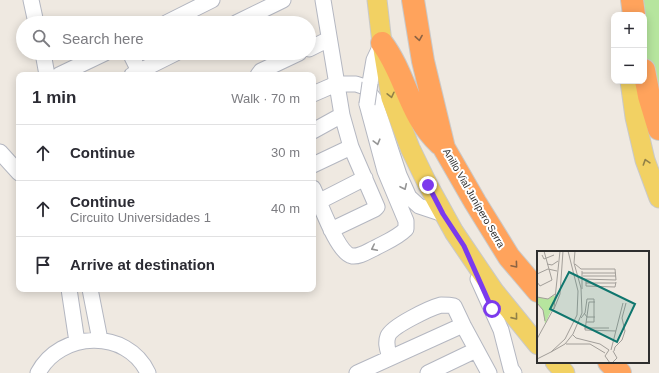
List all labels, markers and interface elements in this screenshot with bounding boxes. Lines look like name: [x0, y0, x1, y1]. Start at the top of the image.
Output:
map controls: [611, 12, 647, 84]
button: +: [611, 12, 647, 48]
search box: [16, 16, 316, 60]
icon: search: [30, 27, 52, 49]
text: Search here: [62, 30, 144, 47]
one-way arrow: [414, 35, 423, 42]
button: −: [611, 48, 647, 84]
text: 1 min: [32, 88, 76, 107]
text: Walk · 70 m: [231, 91, 300, 106]
one-way arrow: [386, 92, 394, 98]
one-way arrow: [373, 139, 381, 145]
icon: ahead: [32, 142, 54, 164]
text: Continue: [70, 144, 135, 161]
text: 30 m: [271, 145, 300, 160]
street label: Anillo Vial Junípero Serra: [441, 146, 507, 250]
one-way arrow: [642, 158, 651, 165]
route end: [419, 176, 437, 194]
one-way arrow: [400, 183, 408, 190]
text: Continue: [70, 193, 135, 210]
icon: ahead: [32, 198, 54, 220]
text: 40 m: [271, 201, 300, 216]
text: Circuito Universidades 1: [70, 210, 211, 225]
one-way arrow: [371, 243, 379, 251]
inset map: [537, 251, 649, 363]
icon: arrive: [32, 254, 54, 276]
text: Arrive at destination: [70, 256, 215, 273]
one-way arrow: [511, 260, 518, 267]
route start: [483, 300, 501, 318]
one-way arrow: [510, 313, 517, 320]

